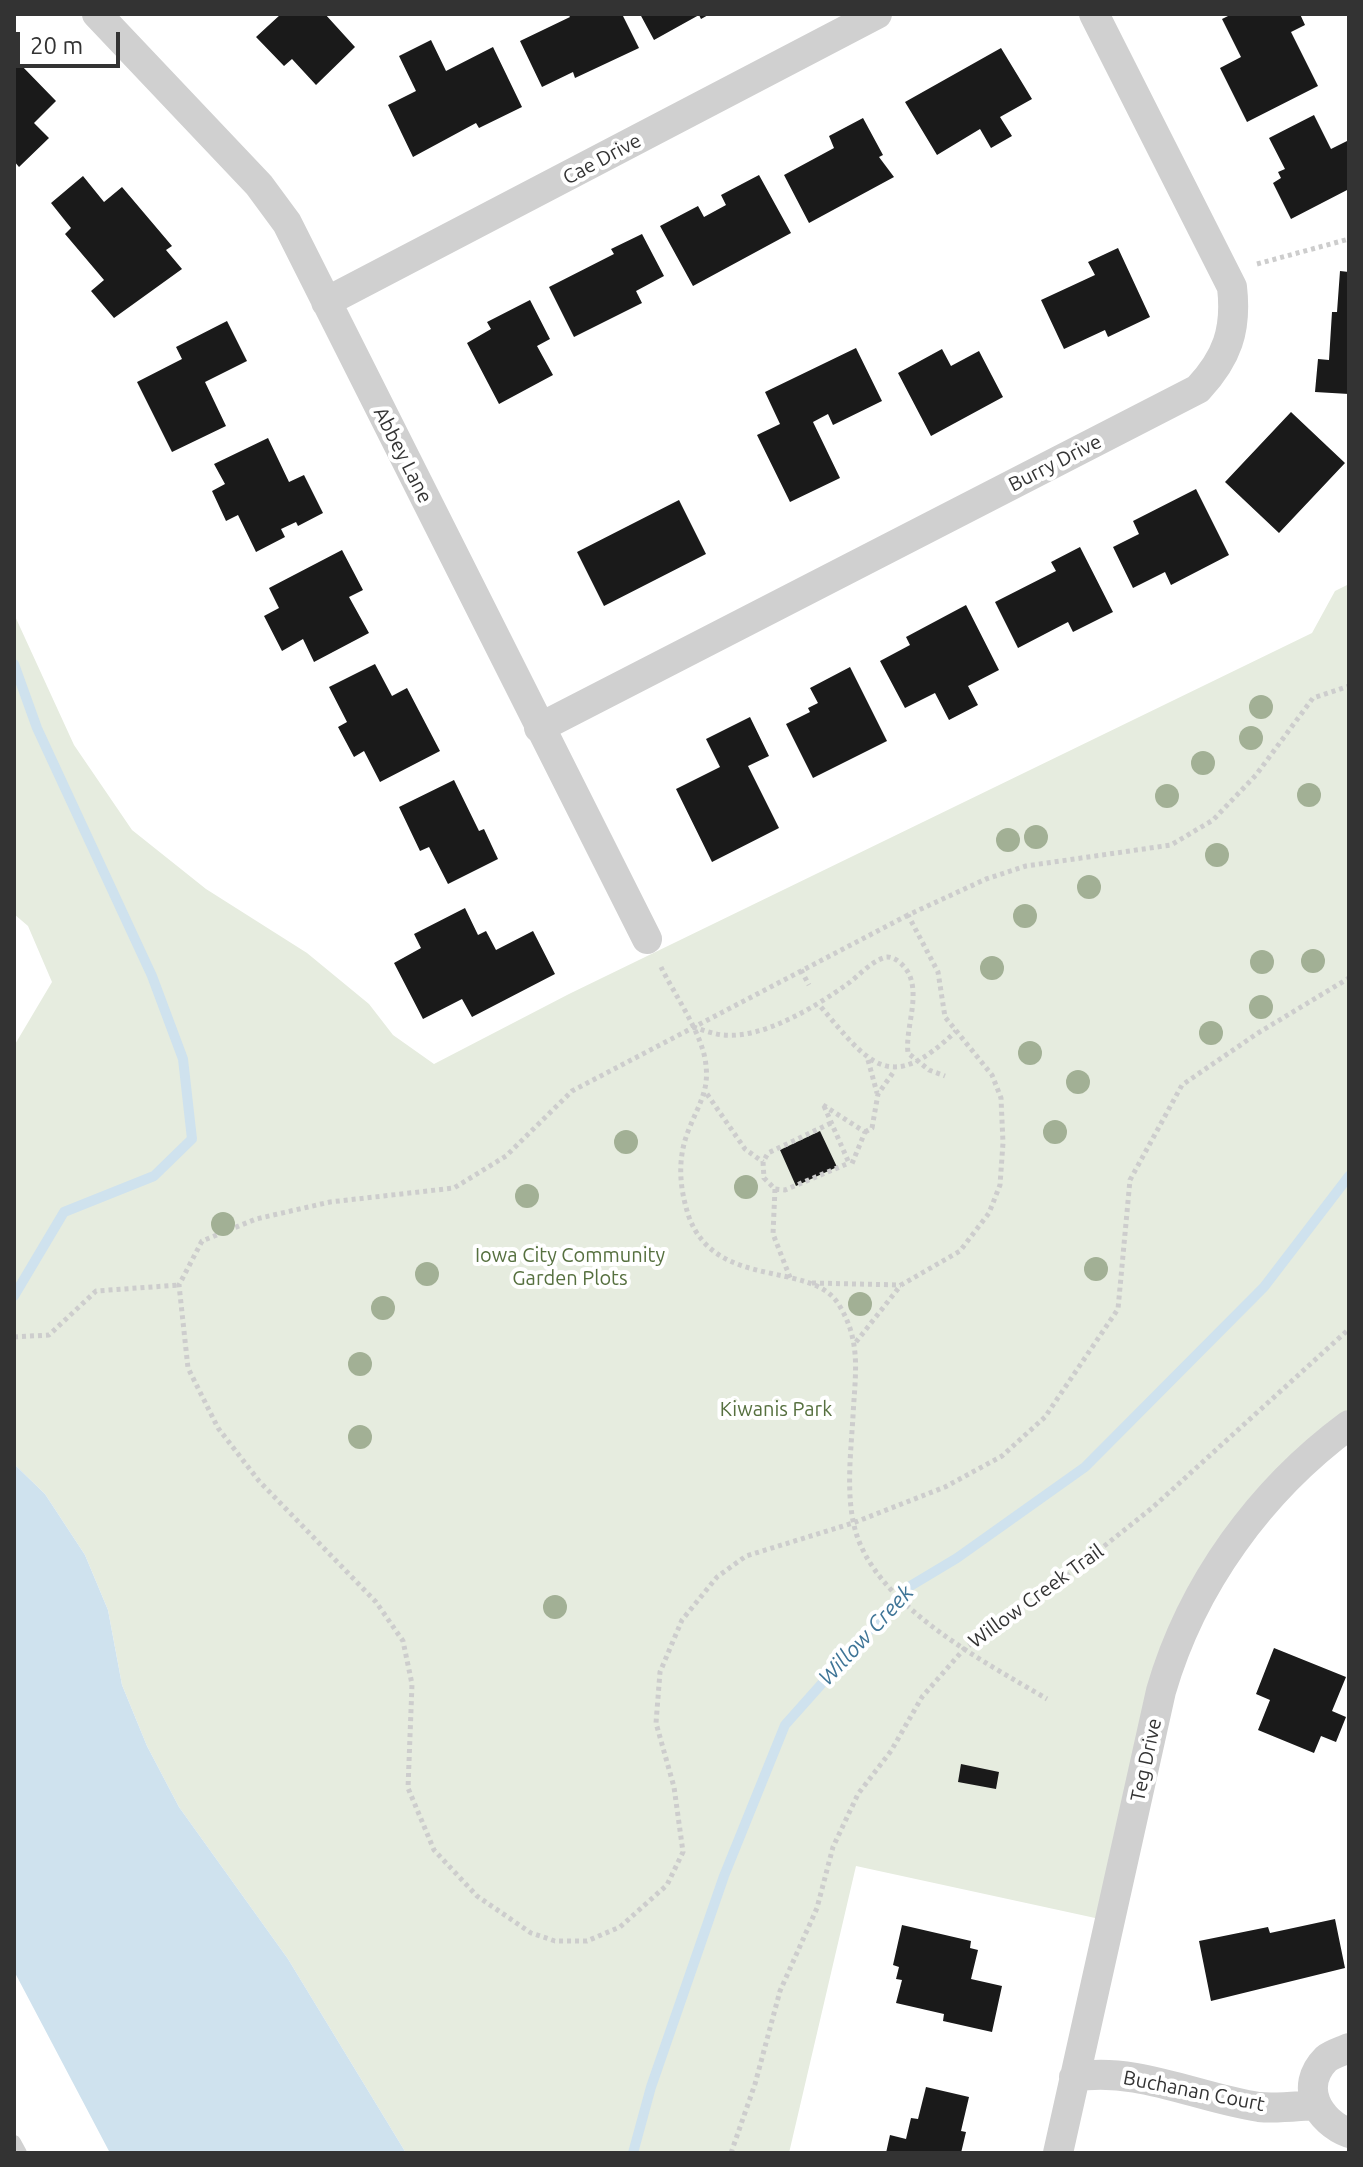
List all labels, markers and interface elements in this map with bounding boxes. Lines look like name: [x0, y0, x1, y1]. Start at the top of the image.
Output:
scale bar: [20, 16, 124, 66]
text: 20 m: [30, 32, 83, 59]
street label: Cae Drive: [559, 128, 645, 190]
street label: Abbey Lane: [369, 403, 437, 507]
street label: Burry Drive: [1004, 429, 1106, 497]
park label: Iowa City Community Garden Plots: [475, 1243, 665, 1290]
park label: Kiwanis Park: [720, 1397, 832, 1421]
street label: Willow Creek Trail: [964, 1539, 1108, 1653]
water label: Willow Creek: [813, 1580, 919, 1690]
street label: Teg Drive: [1125, 1716, 1167, 1804]
street label: Buchanan Court: [1121, 2066, 1267, 2116]

